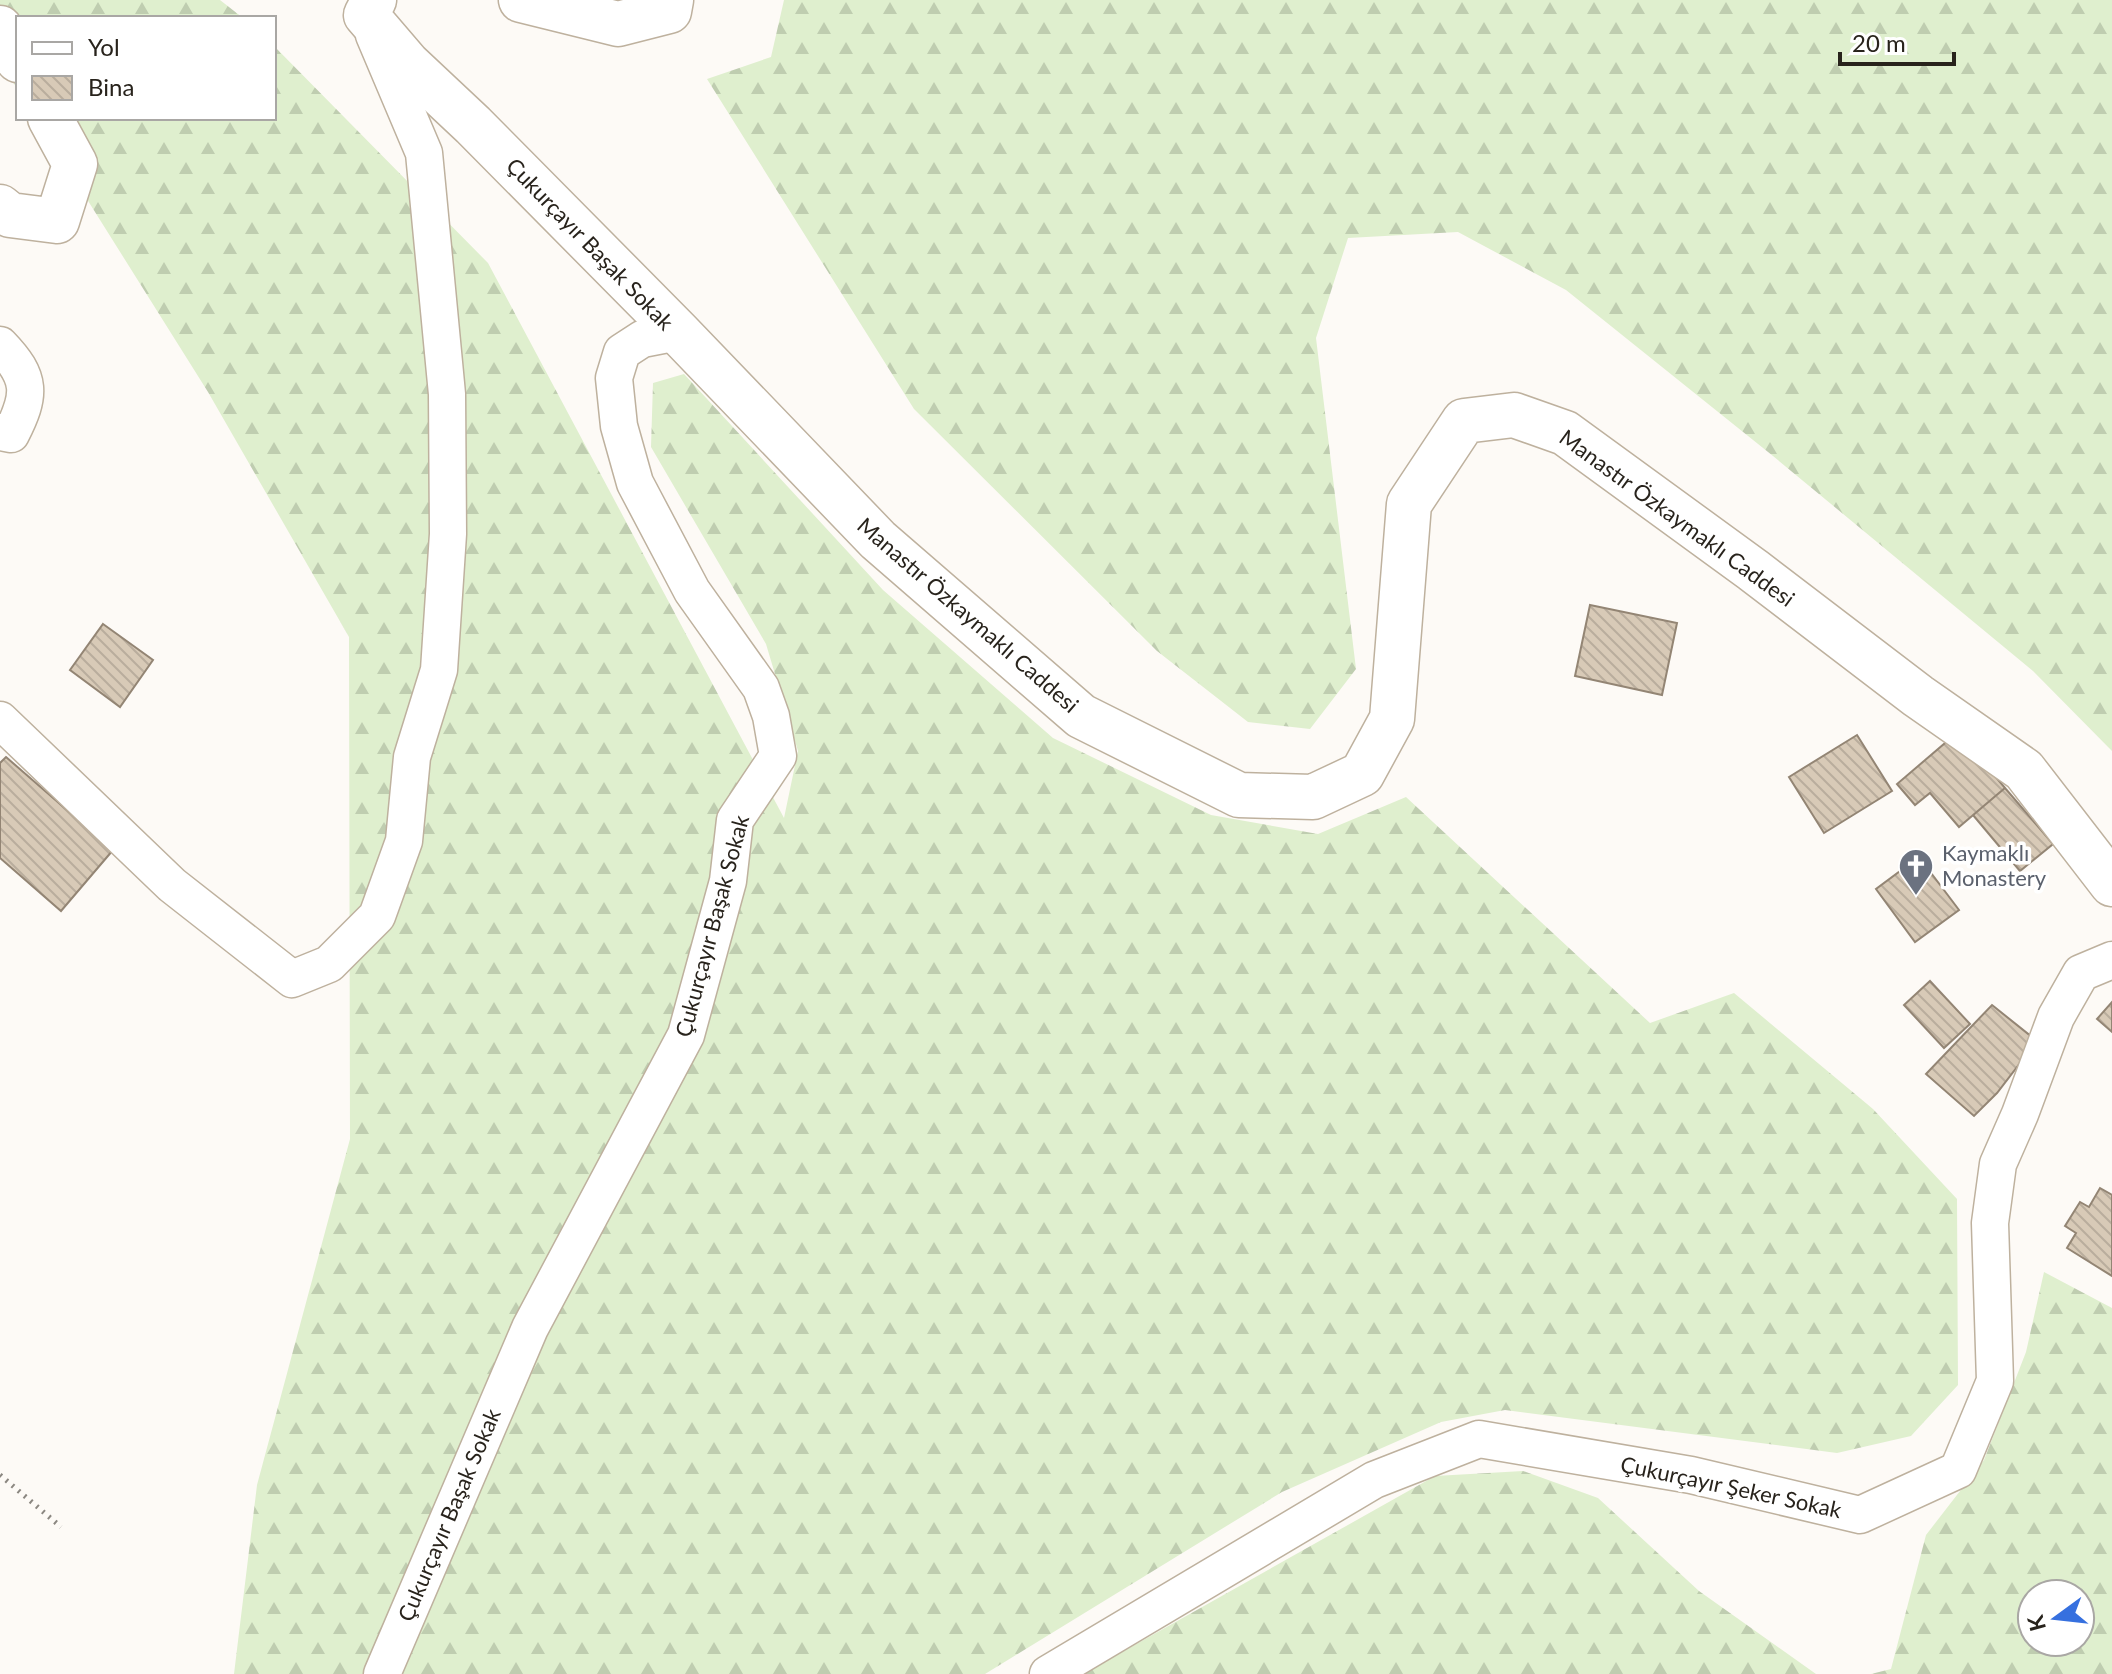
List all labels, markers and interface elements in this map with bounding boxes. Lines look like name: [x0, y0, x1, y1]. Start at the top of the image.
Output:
legend: [16, 16, 276, 120]
scale bar: [1840, 16, 1954, 66]
text: 20 m: [1852, 28, 1906, 57]
text: Yol: [88, 32, 120, 61]
text: Bina: [88, 72, 134, 101]
street label: Çukurçayır Başak Sokak: [501, 152, 680, 336]
street label: Manastır Özkaymaklı Caddesi: [1554, 423, 1800, 612]
street label: Manastır Özkaymaklı Caddesi: [852, 511, 1084, 718]
street label: Çukurçayır Başak Sokak: [669, 811, 754, 1040]
place label: Kaymaklı Monastery: [1942, 839, 2047, 891]
church icon: Kaymaklı Monastery: [1897, 847, 1935, 897]
street label: Çukurçayır Başak Sokak: [391, 1404, 506, 1625]
street label: Çukurçayır Şeker Sokak: [1618, 1450, 1845, 1523]
north arrow: [2016, 1578, 2096, 1658]
text: K: [2021, 1612, 2051, 1634]

